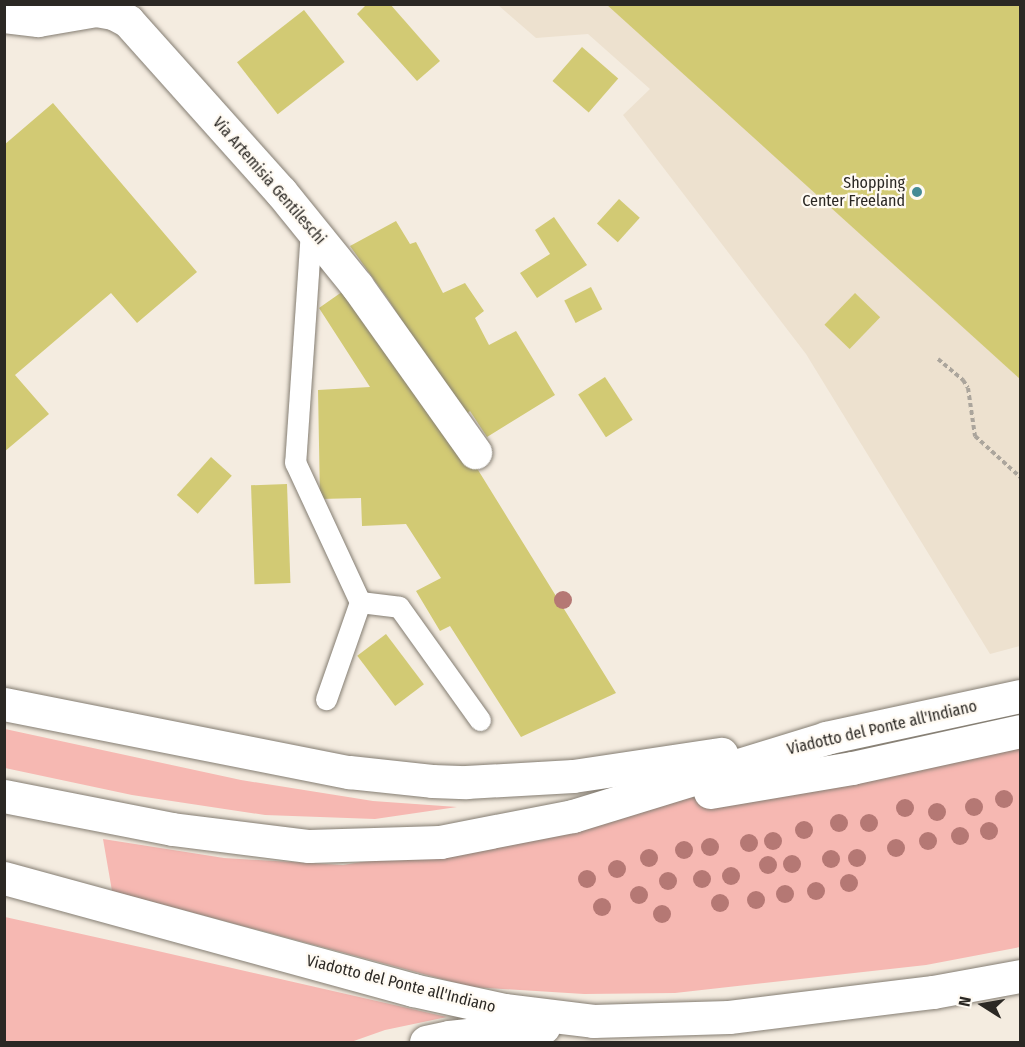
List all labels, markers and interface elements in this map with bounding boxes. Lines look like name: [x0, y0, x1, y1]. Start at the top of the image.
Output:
street label: Via Artemisia Gentileschi: [208, 113, 330, 249]
place label: Shopping Center Freeland: [802, 173, 905, 211]
marker: Shopping Center Freeland: [910, 185, 924, 199]
street label: Viadotto del Ponte all'Indiano: [785, 697, 979, 759]
street label: Viadotto del Ponte all'Indiano: [304, 951, 498, 1017]
north arrow: [953, 975, 1013, 1035]
text: N: [955, 995, 975, 1008]

